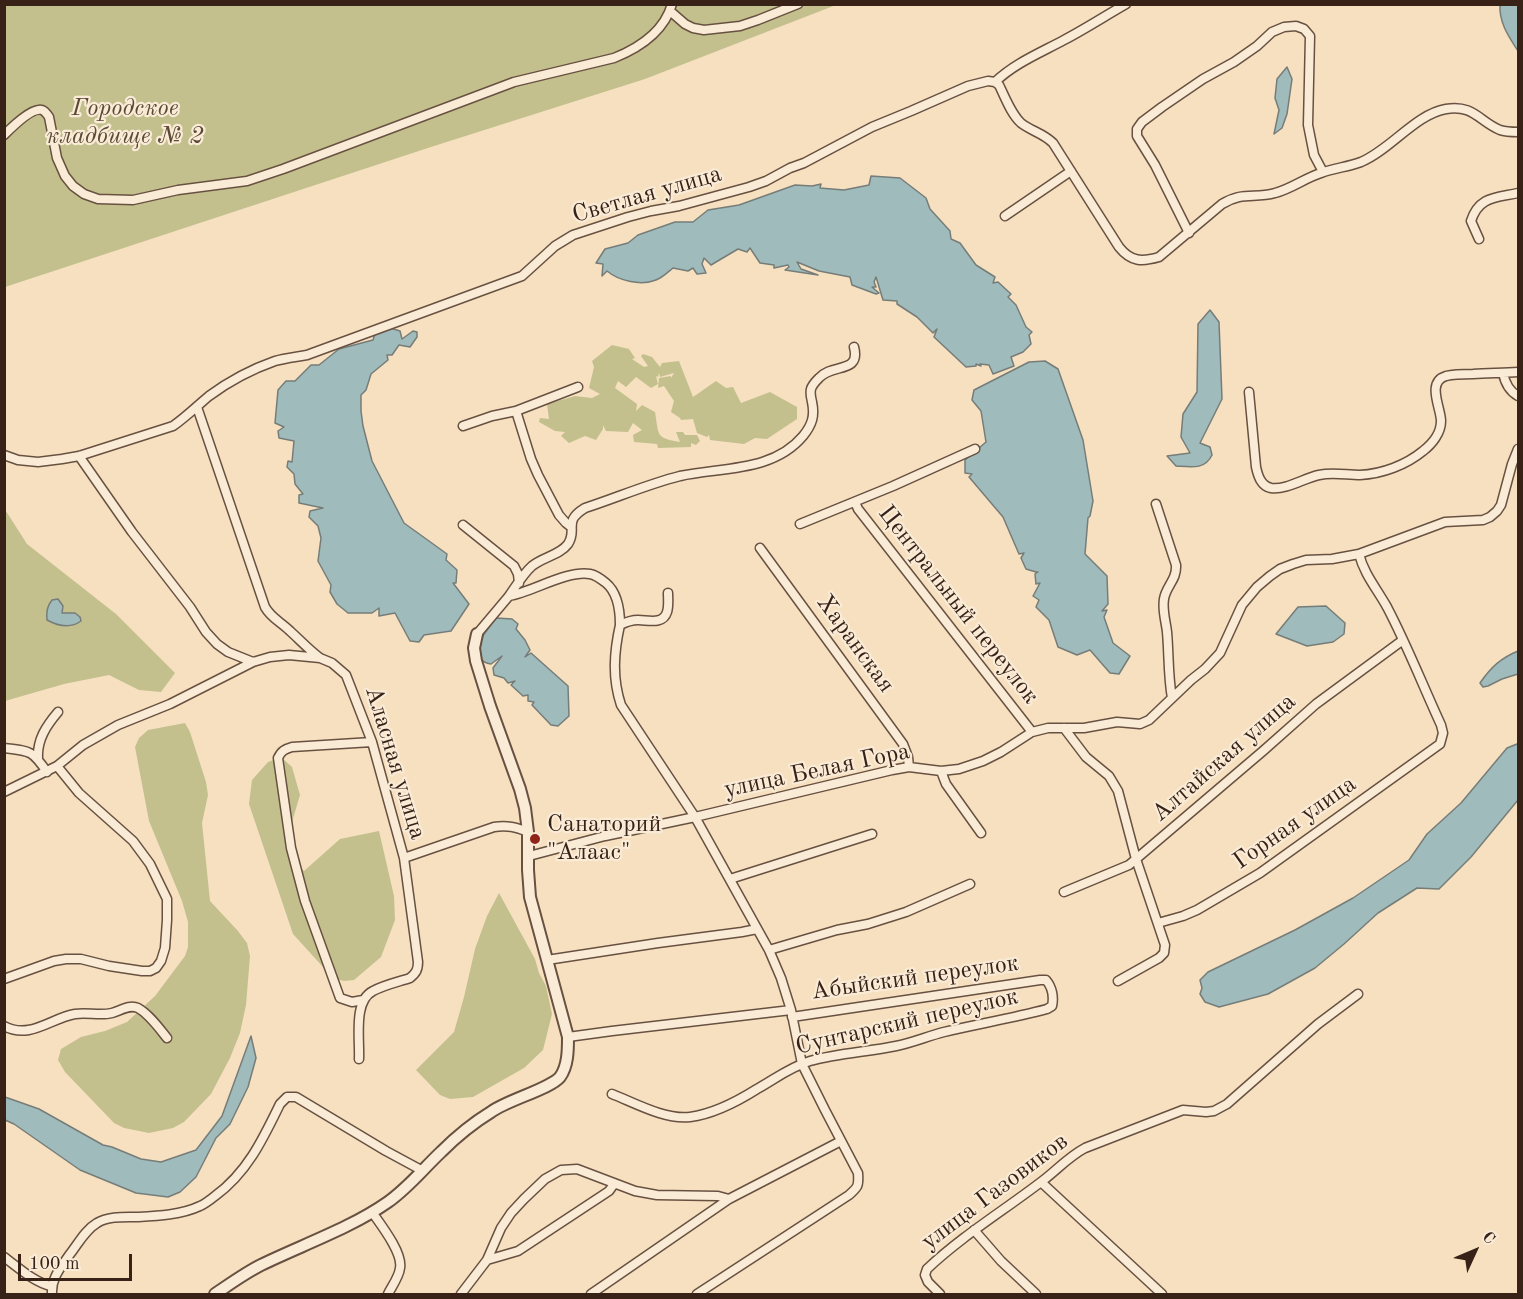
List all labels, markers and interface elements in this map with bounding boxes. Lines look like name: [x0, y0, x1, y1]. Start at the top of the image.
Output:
park label: Городское кладбище № 2: [46, 95, 204, 151]
street label: Светлая улица: [569, 160, 725, 230]
street label: Центральный переулок: [871, 500, 1045, 710]
street label: Харанская: [810, 589, 900, 699]
street label: Аласная улица: [358, 683, 432, 843]
street label: Алтайская улица: [1146, 688, 1302, 828]
street label: улица Белая Гора: [721, 737, 913, 805]
street label: Горная улица: [1228, 770, 1362, 876]
place label: Санаторий "Алаас": [547, 811, 661, 867]
marker: Санаторий "Алаас": [528, 832, 542, 846]
street label: Абыйский переулок: [809, 949, 1021, 1007]
street label: Сунтарский переулок: [793, 982, 1021, 1062]
street label: улица Газовиков: [916, 1127, 1074, 1257]
north arrow: [1445, 1221, 1505, 1281]
text: С: [1479, 1229, 1497, 1248]
scale bar: [21, 1242, 135, 1280]
text: 100 m: [29, 1255, 80, 1273]

